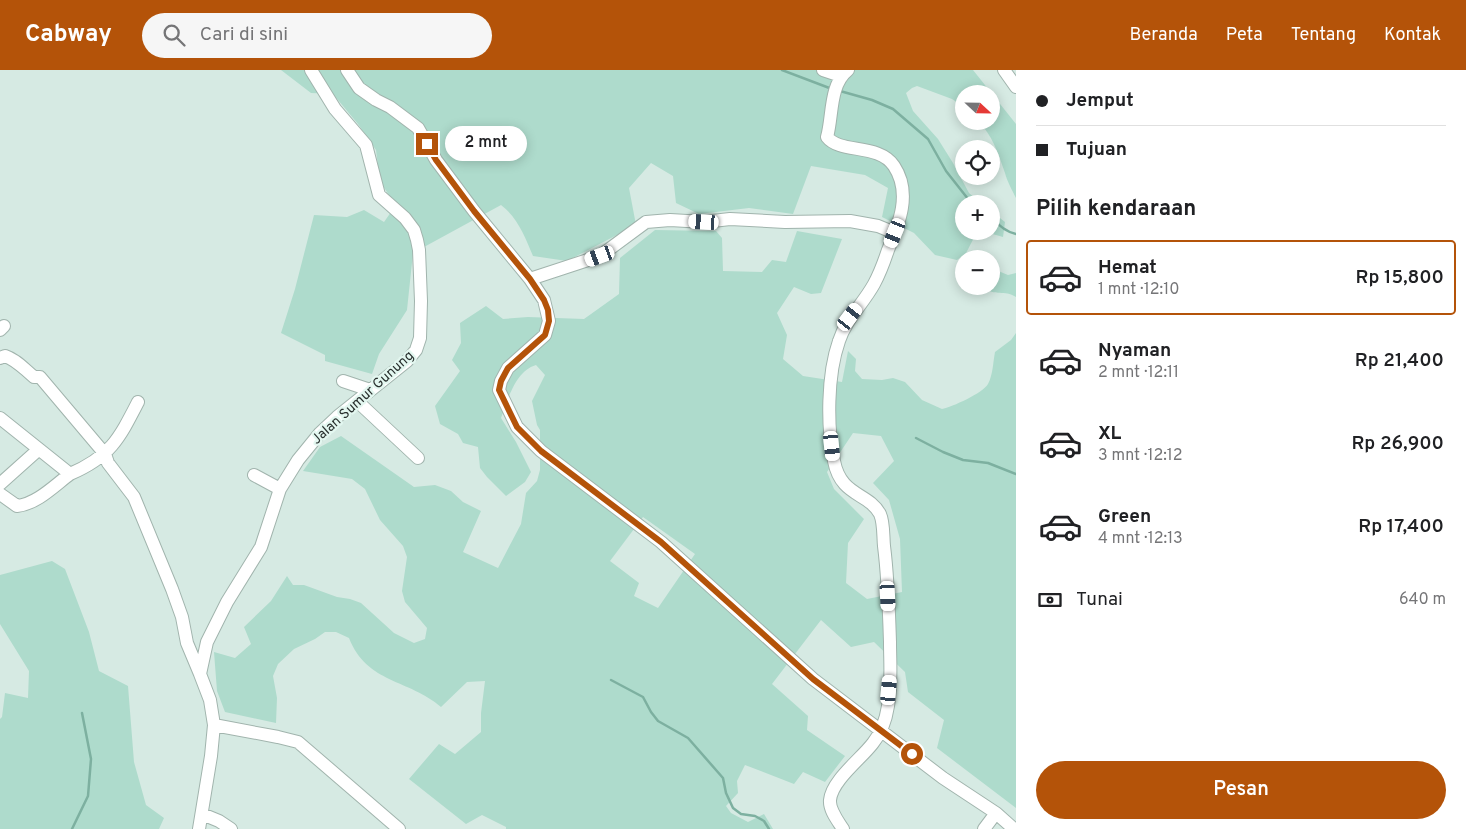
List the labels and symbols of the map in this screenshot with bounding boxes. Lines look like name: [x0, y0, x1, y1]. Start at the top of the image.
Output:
north arrow: [955, 85, 1000, 130]
callout: 2 mnt: [444, 126, 527, 162]
route end: [416, 133, 438, 155]
car: [688, 214, 719, 230]
car: [882, 216, 907, 250]
car: [583, 244, 616, 268]
car: [834, 301, 865, 333]
street label: Jalan Sumur Gunung: [308, 348, 418, 448]
car: [822, 430, 841, 462]
car: [879, 581, 896, 611]
car: [880, 674, 897, 706]
route start: [901, 743, 923, 765]

